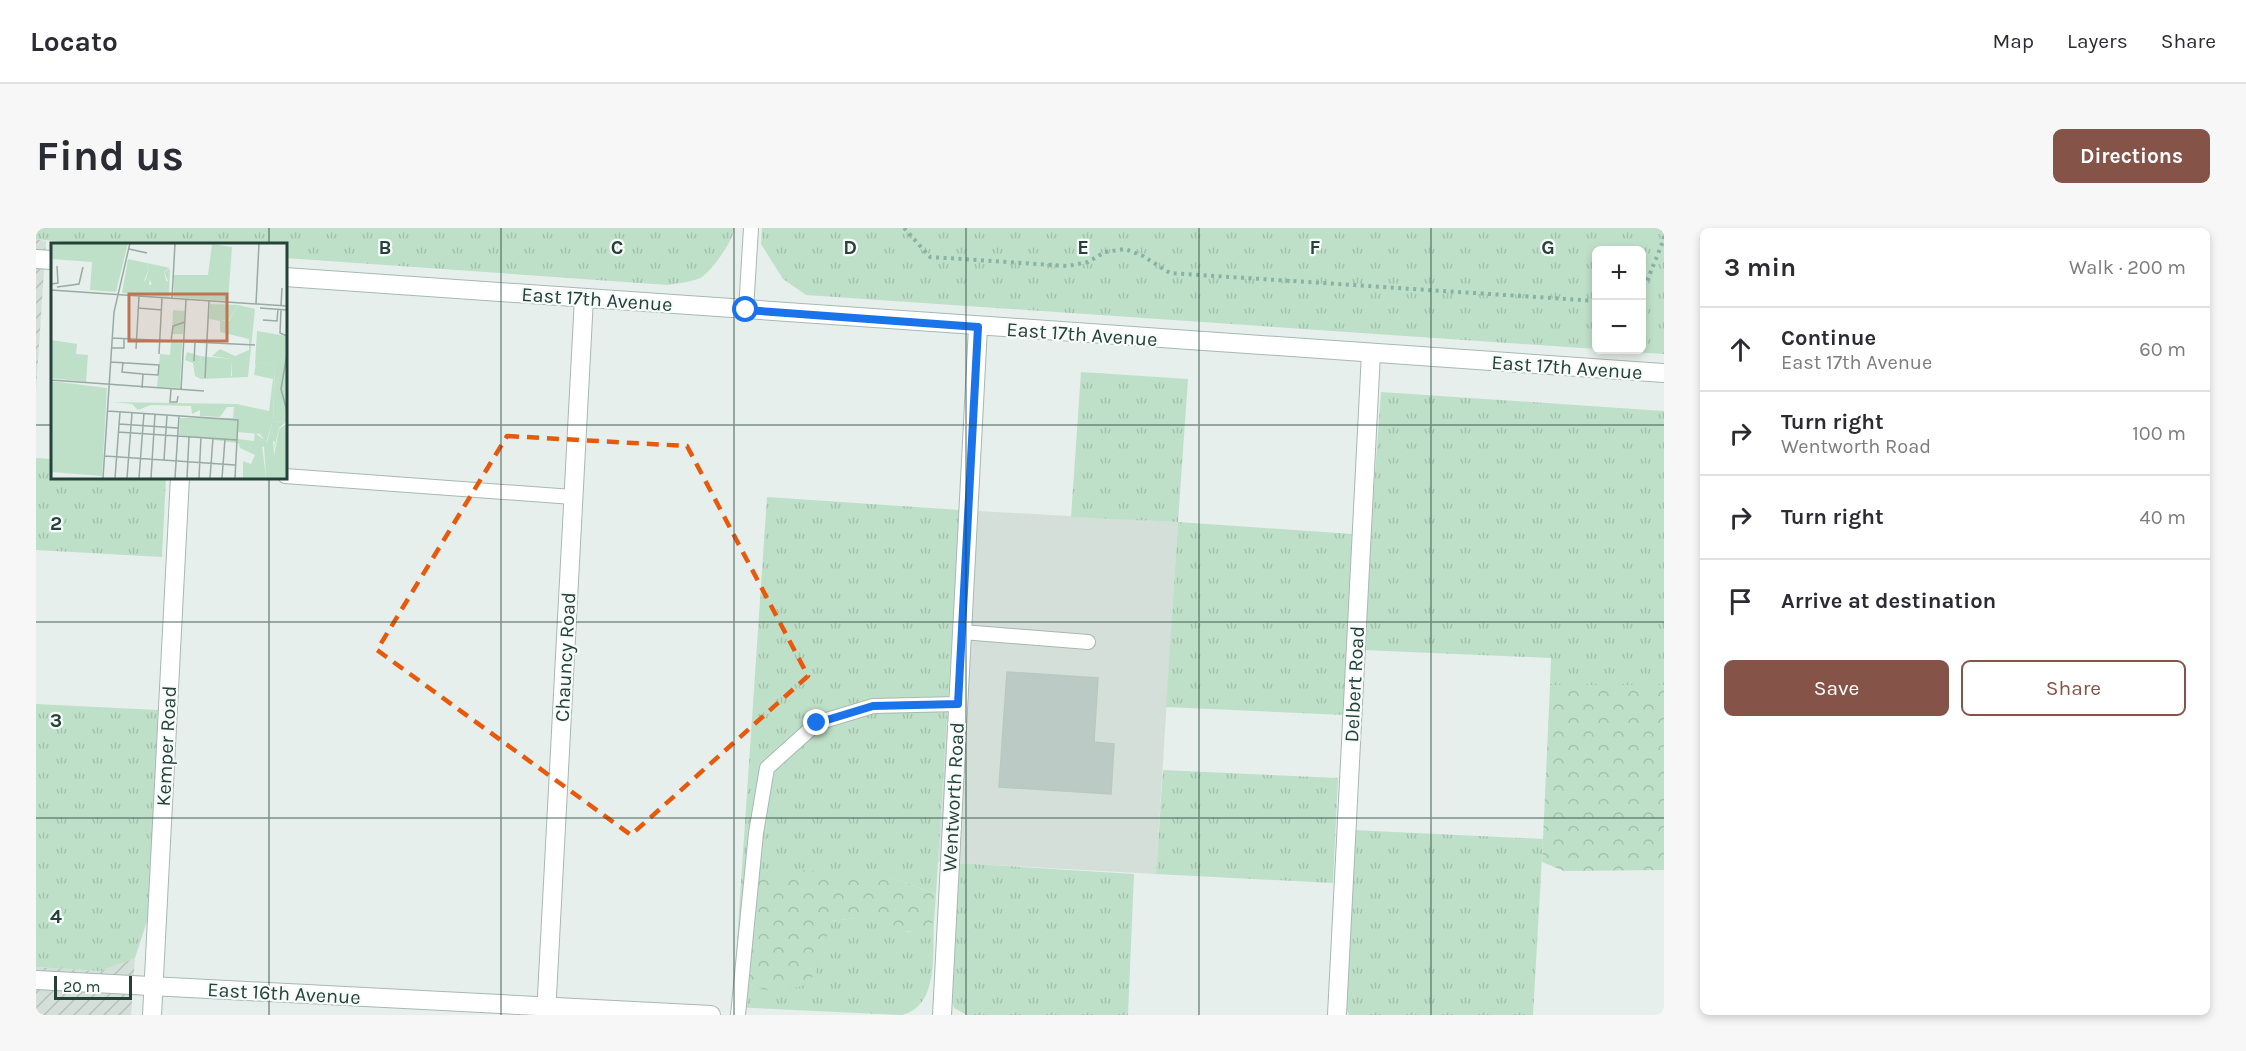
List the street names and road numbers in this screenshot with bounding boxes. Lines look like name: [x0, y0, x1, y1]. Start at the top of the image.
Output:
street label: East 17th Avenue: [521, 283, 673, 316]
street label: East 17th Avenue: [1006, 318, 1158, 351]
street label: East 17th Avenue: [1491, 351, 1643, 384]
street label: Chauncy Road: [551, 592, 580, 723]
street label: Delbert Road: [1340, 625, 1369, 743]
street label: Kemper Road: [152, 685, 181, 807]
street label: Wentworth Road: [938, 721, 969, 873]
street label: East 16th Avenue: [207, 978, 361, 1009]

